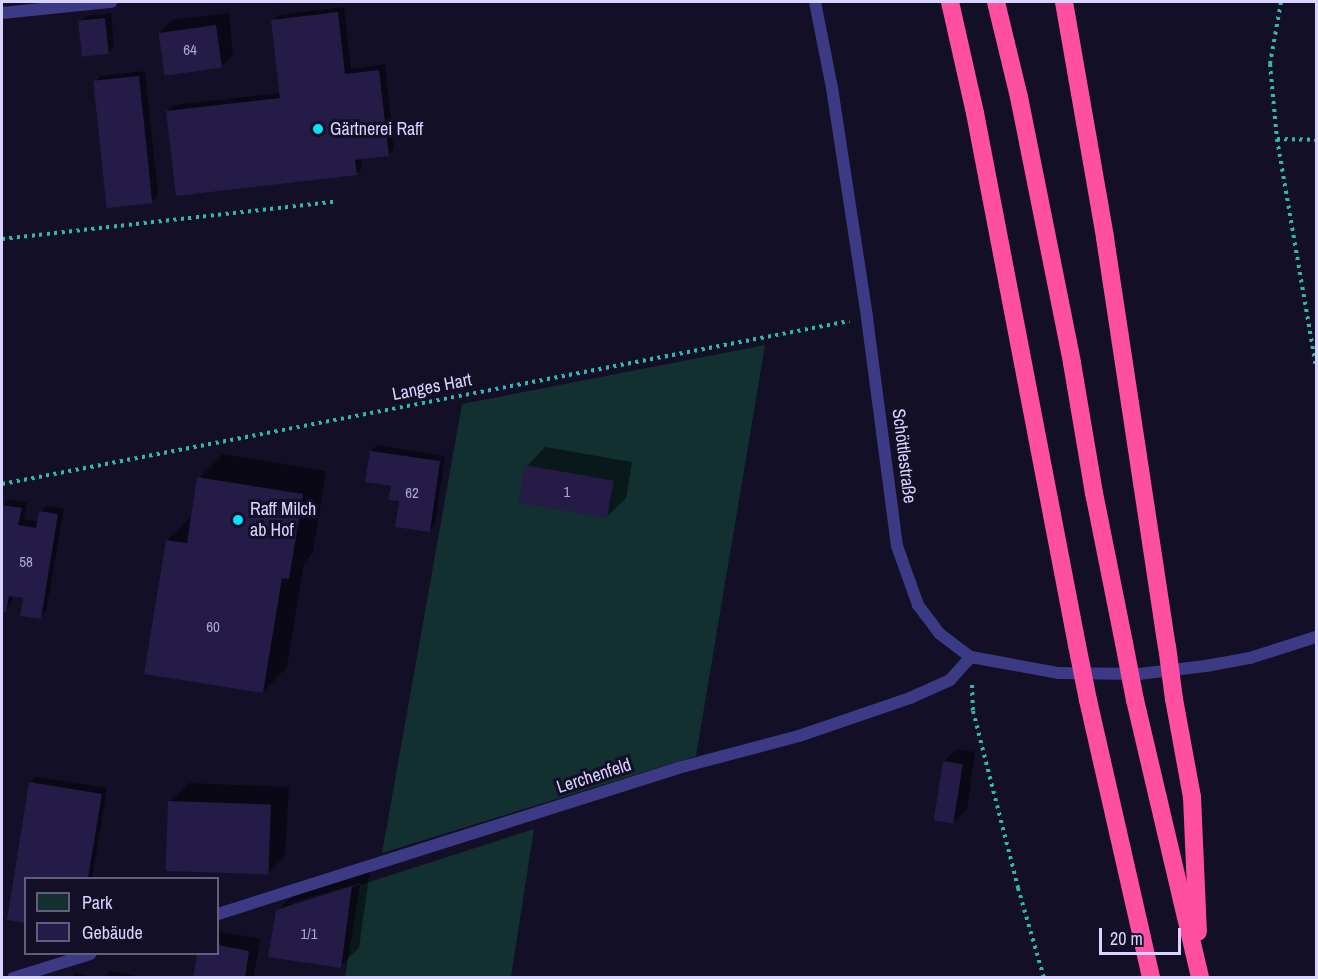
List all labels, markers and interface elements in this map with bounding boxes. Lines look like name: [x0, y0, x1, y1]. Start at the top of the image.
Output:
house number: 64: [183, 41, 197, 59]
place label: Gärtnerei Raff: [330, 118, 423, 140]
marker: Gärtnerei Raff: [311, 122, 325, 136]
street label: Langes Hart: [390, 369, 474, 405]
street label: Schöttlestraße: [887, 407, 921, 505]
house number: 1: [564, 483, 570, 501]
house number: 62: [405, 484, 419, 502]
place label: Raff Milch ab Hof: [250, 499, 316, 542]
marker: Raff Milch ab Hof: [231, 513, 245, 527]
house number: 58: [19, 553, 33, 571]
house number: 60: [206, 618, 220, 636]
street label: Lerchenfeld: [554, 754, 634, 798]
legend: [24, 877, 219, 955]
text: Park: [82, 890, 112, 915]
scale bar: [1102, 916, 1184, 954]
text: Gebäude: [82, 920, 143, 945]
house number: 1/1: [300, 925, 318, 943]
text: 20 m: [1110, 926, 1143, 951]

